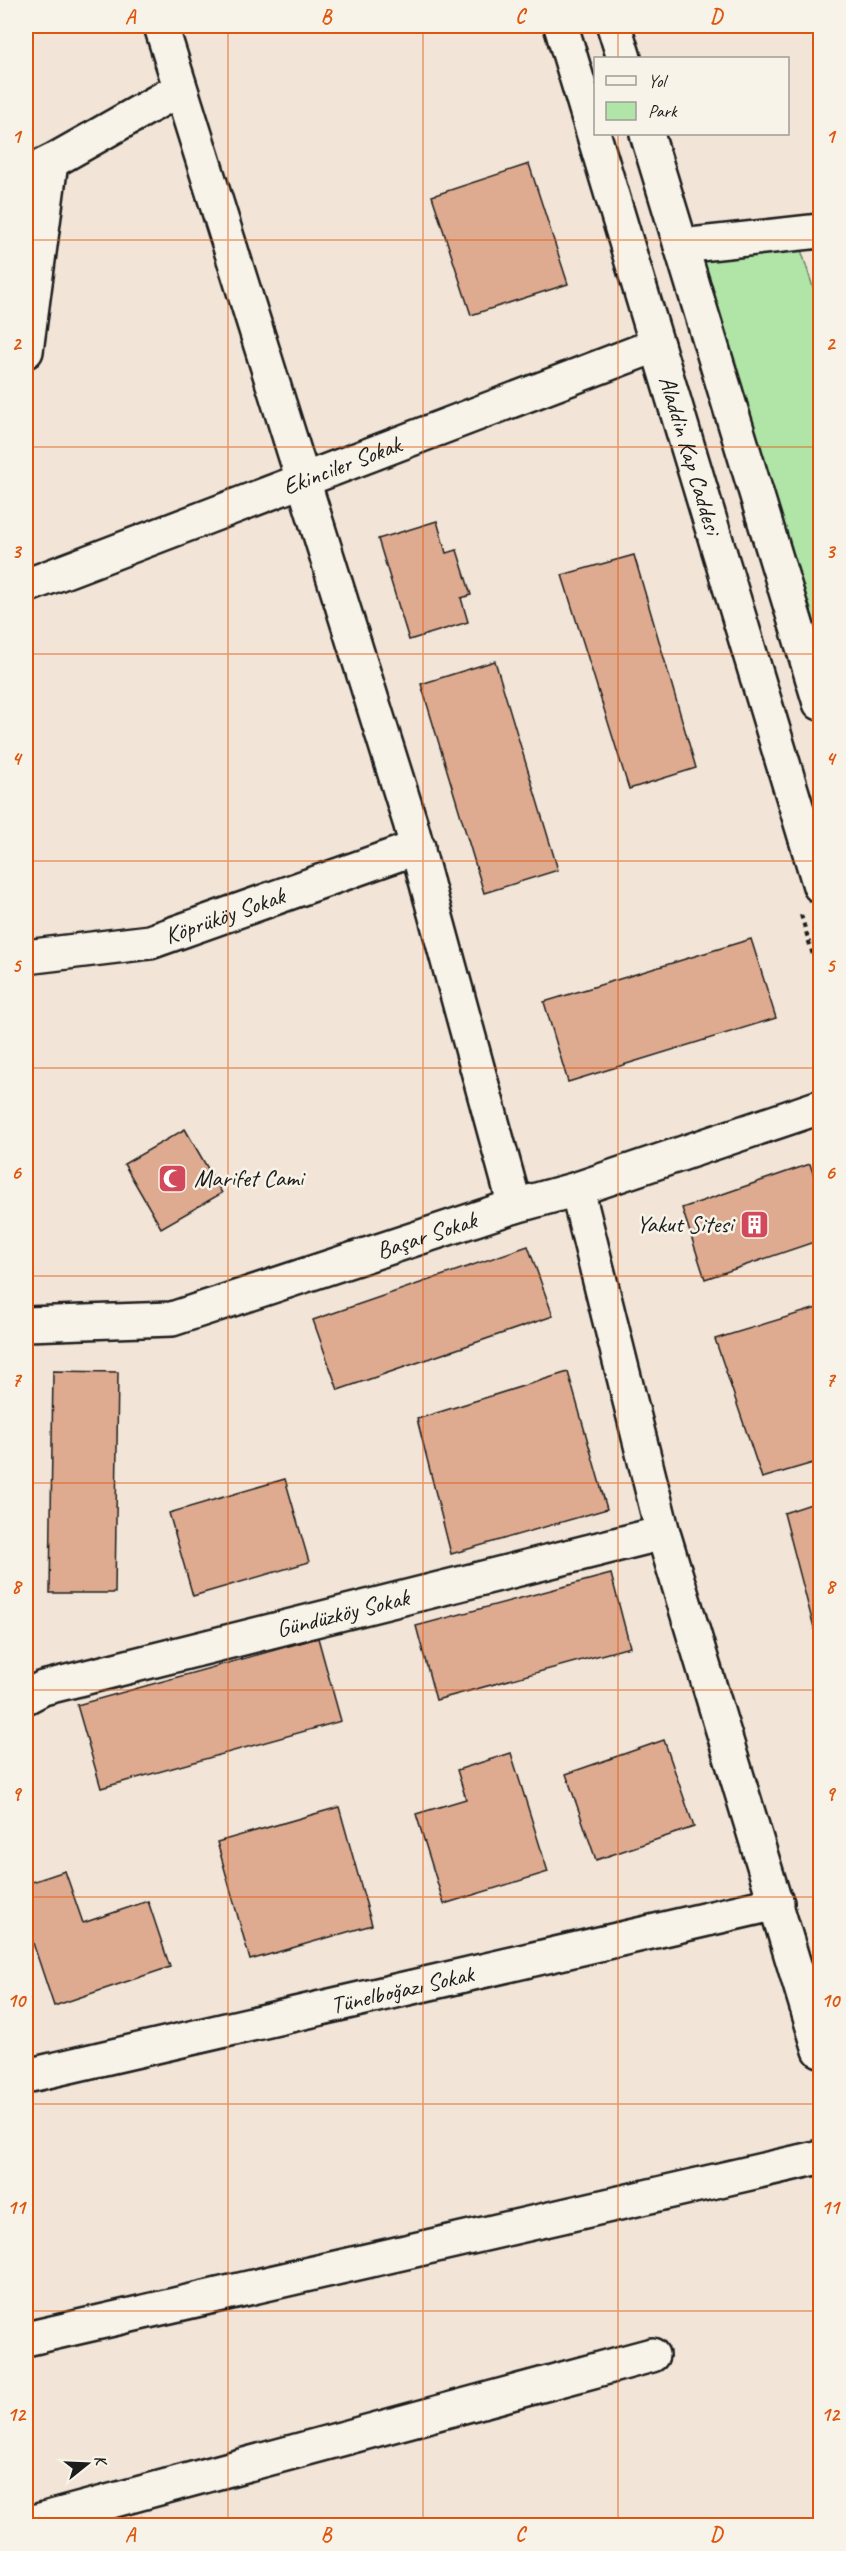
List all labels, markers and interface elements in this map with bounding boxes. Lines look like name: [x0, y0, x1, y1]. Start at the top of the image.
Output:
text: A: [125, 4, 137, 29]
text: B: [321, 4, 333, 29]
text: C: [515, 4, 527, 29]
text: D: [710, 4, 724, 29]
legend: [594, 57, 789, 135]
text: Yol: [648, 70, 668, 92]
text: Park: [648, 100, 678, 122]
text: 1: [12, 124, 23, 149]
text: 1: [826, 124, 837, 149]
text: 2: [12, 331, 23, 356]
text: 2: [826, 331, 837, 356]
street label: Aladdin Kap Caddesi: [652, 372, 729, 541]
street label: Ekinciler Sokak: [279, 428, 407, 502]
text: 3: [12, 539, 23, 564]
text: 3: [826, 539, 837, 564]
text: 4: [12, 746, 24, 771]
text: 4: [826, 746, 838, 771]
street label: Köprüköy Sokak: [160, 880, 291, 951]
text: 5: [12, 953, 23, 978]
text: 5: [826, 953, 837, 978]
text: 6: [11, 1160, 22, 1185]
text: 6: [825, 1160, 836, 1185]
mosque icon: Marifet Cami: [157, 1162, 189, 1194]
place label: Marifet Cami: [194, 1163, 306, 1193]
street label: Başar Sokak: [373, 1204, 483, 1266]
building icon: Yakut Sitesi: [738, 1208, 770, 1240]
place label: Yakut Sitesi: [636, 1209, 736, 1239]
text: 7: [12, 1367, 23, 1392]
text: 7: [826, 1367, 837, 1392]
text: 8: [12, 1574, 24, 1599]
text: 8: [826, 1574, 838, 1599]
street label: Gündüzköy Sokak: [273, 1582, 414, 1644]
text: 9: [12, 1781, 23, 1806]
text: 9: [826, 1781, 837, 1806]
street label: Tünelboğazı Sokak: [328, 1958, 479, 2020]
text: 10: [7, 1988, 27, 2013]
text: 10: [821, 1988, 841, 2013]
text: 11: [7, 2195, 27, 2220]
text: 11: [821, 2195, 841, 2220]
text: 12: [7, 2402, 27, 2427]
text: 12: [821, 2402, 841, 2427]
north arrow: [57, 2434, 117, 2494]
text: K: [90, 2453, 112, 2470]
text: A: [125, 2522, 137, 2547]
text: B: [321, 2522, 333, 2547]
text: C: [515, 2522, 527, 2547]
text: D: [710, 2522, 724, 2547]

